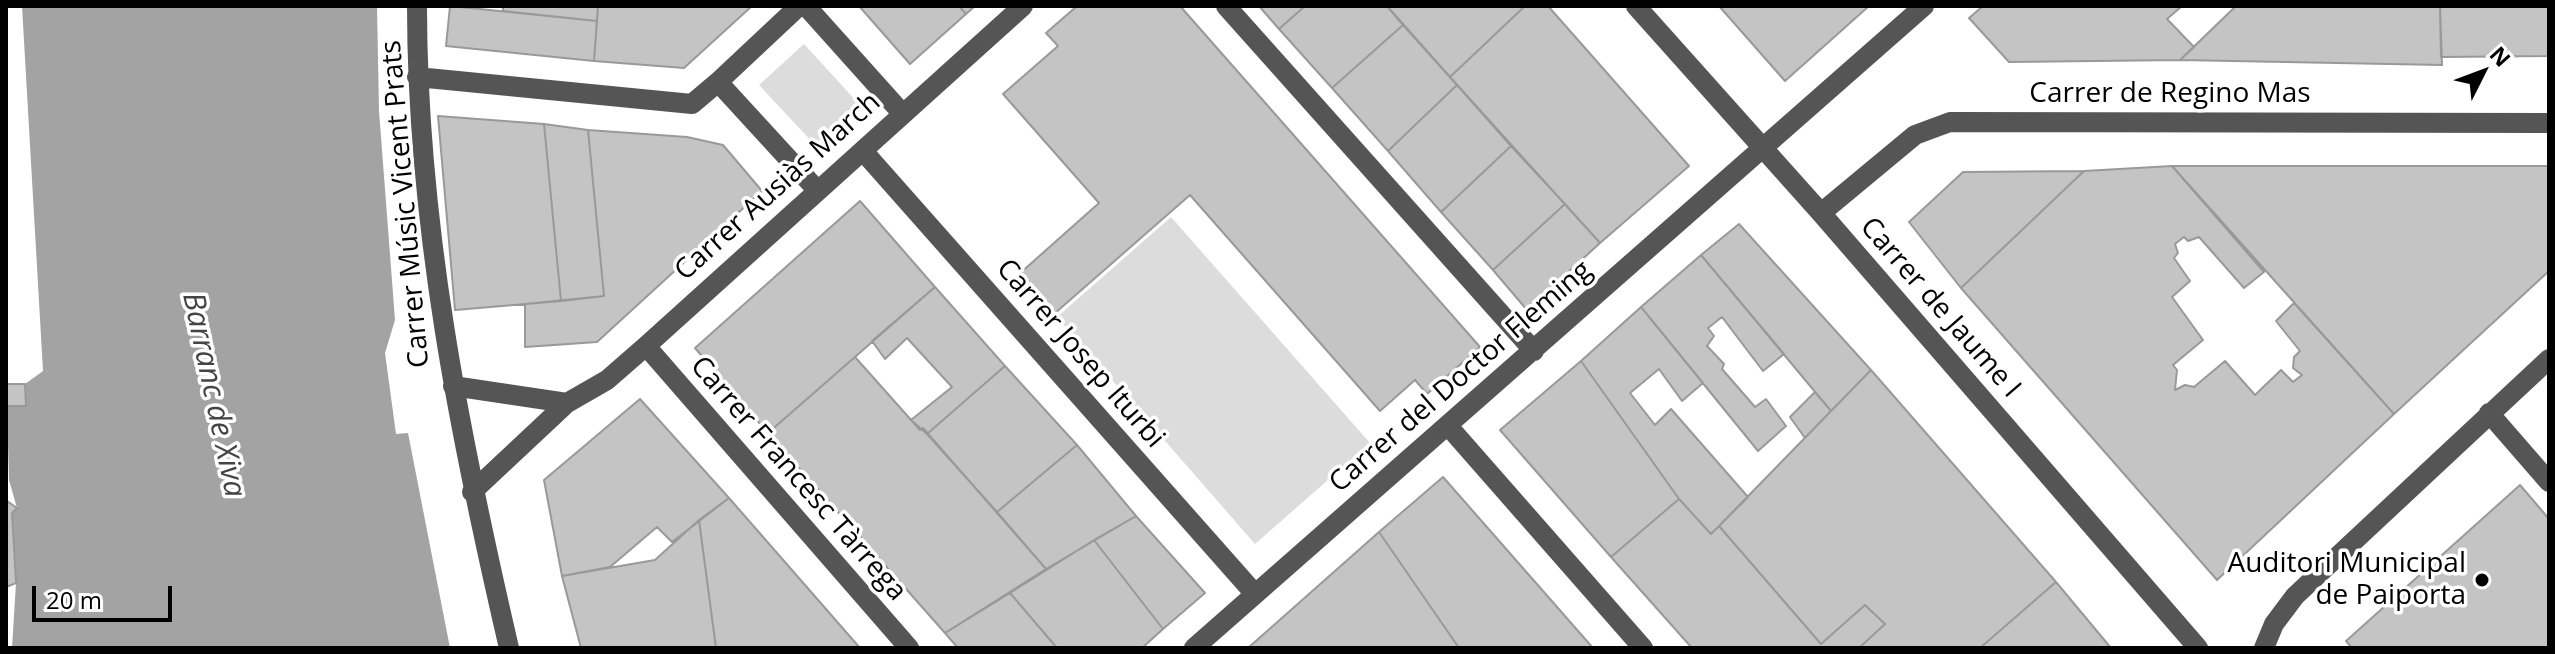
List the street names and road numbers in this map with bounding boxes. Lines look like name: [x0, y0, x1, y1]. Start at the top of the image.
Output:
street label: Carrer Músic Vicent Prats: [375, 39, 437, 369]
street label: Carrer de Regino Mas: [2029, 77, 2311, 111]
street label: Carrer Ausiàs March: [668, 86, 888, 288]
street label: Carrer de Jaume I: [1853, 211, 2027, 405]
street label: Carrer Josep Iturbi: [989, 253, 1171, 455]
street label: Carrer del Doctor Fleming: [1323, 254, 1599, 500]
street label: Carrer Francesc Tàrrega: [683, 350, 913, 608]

